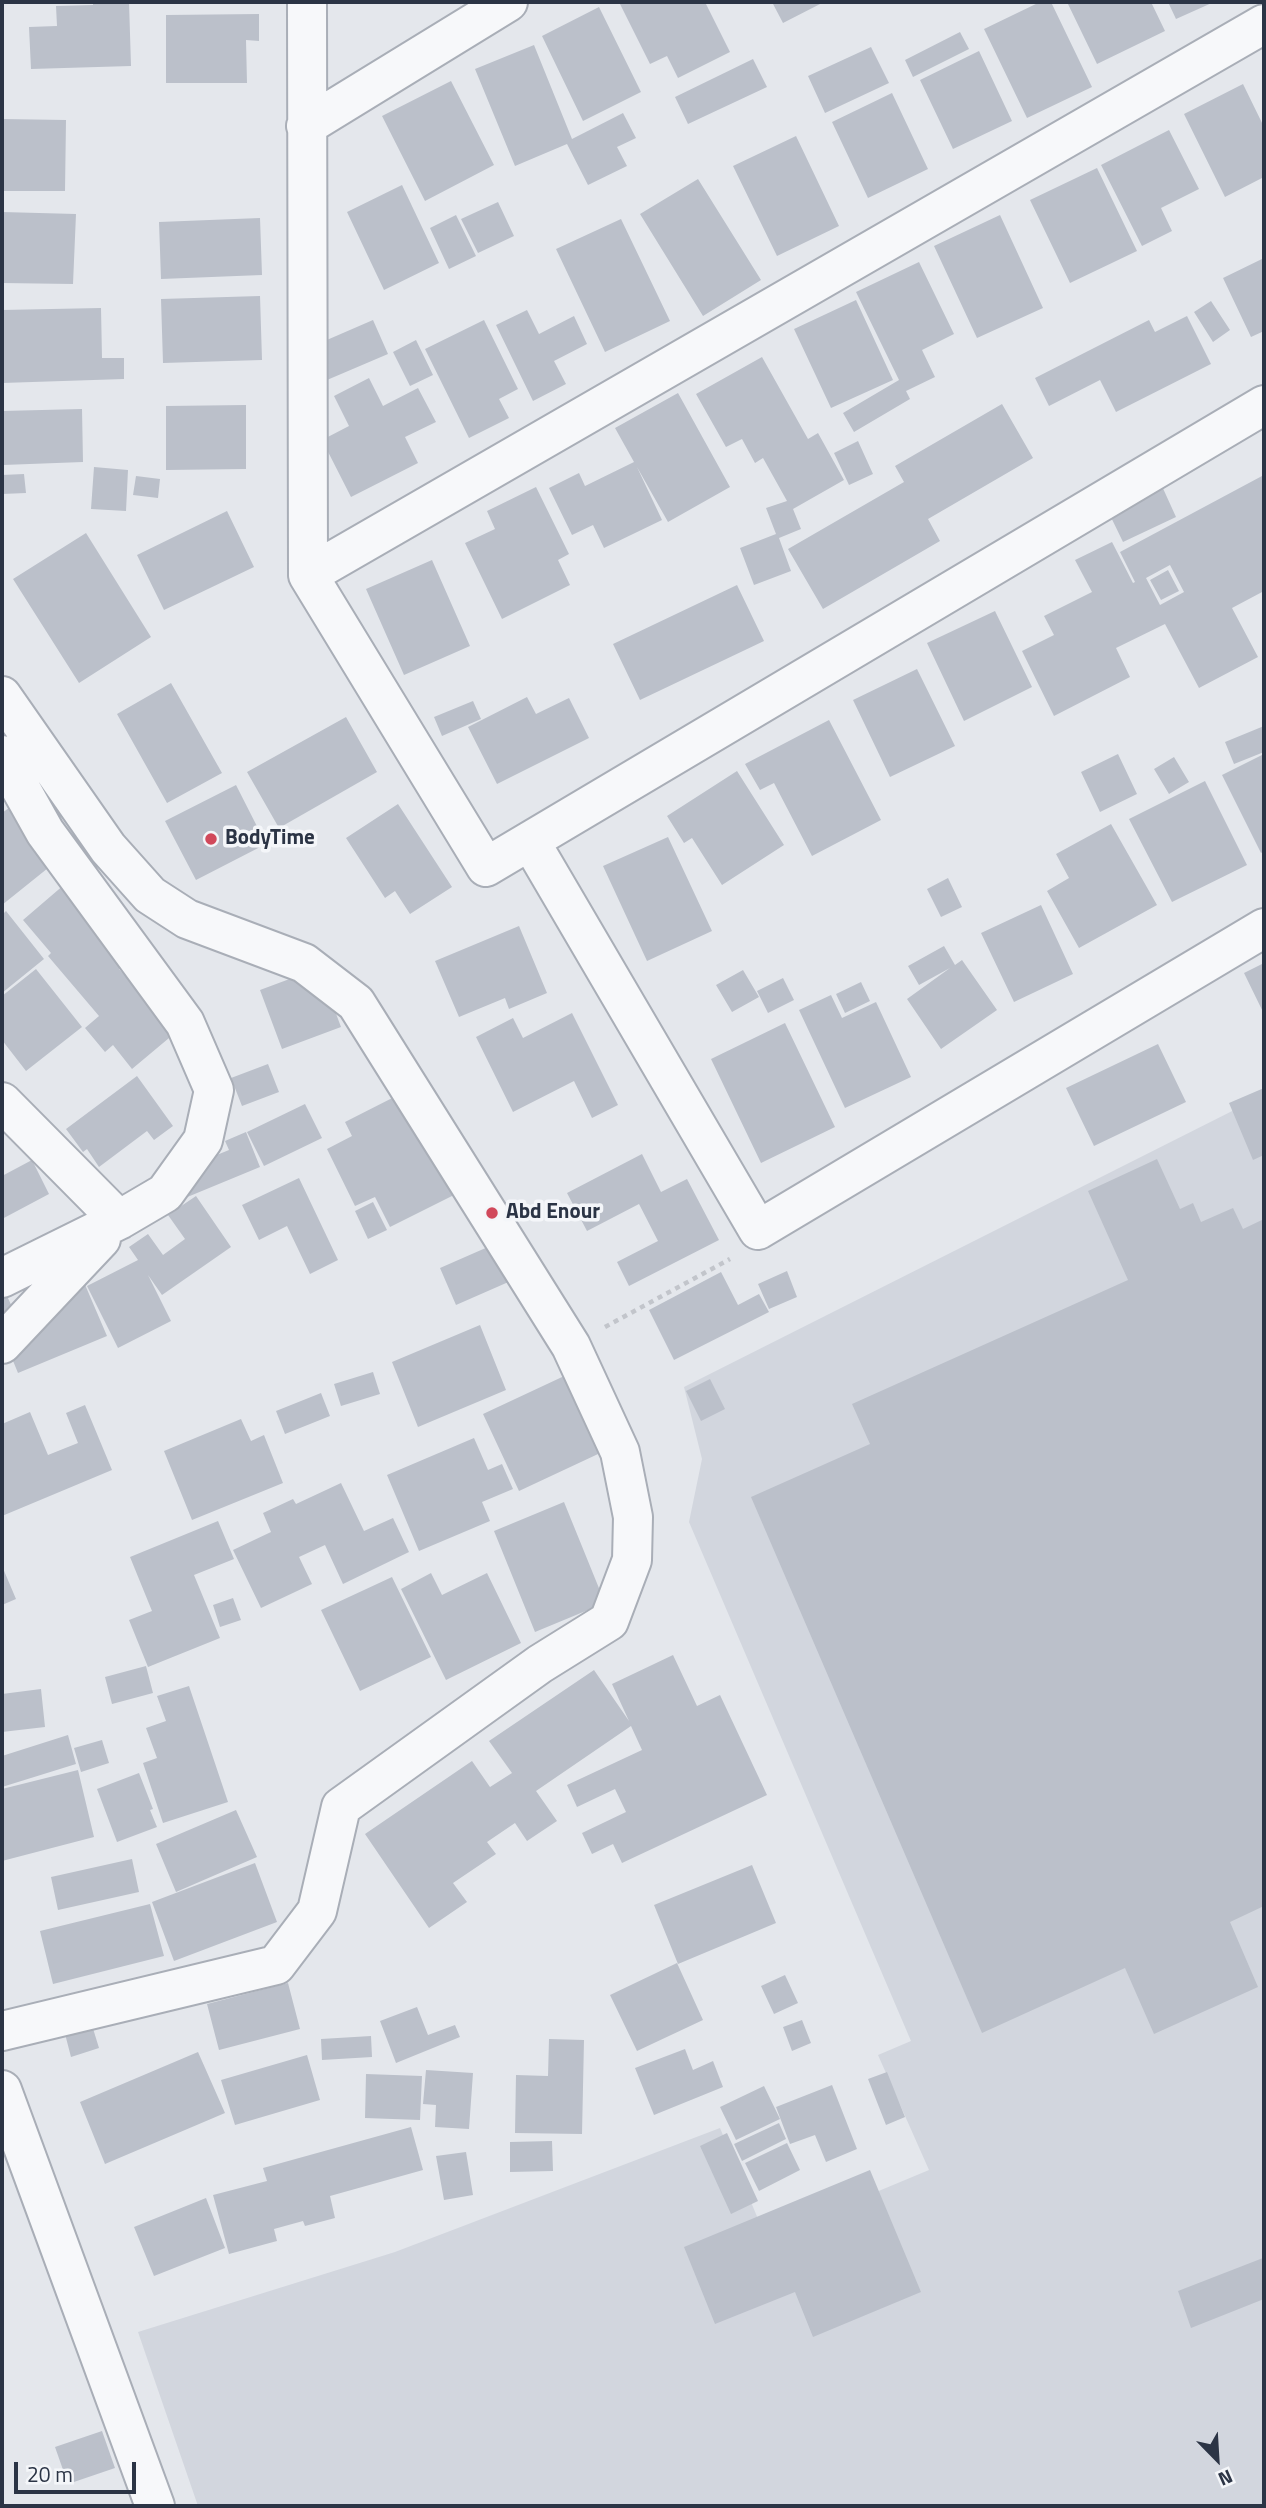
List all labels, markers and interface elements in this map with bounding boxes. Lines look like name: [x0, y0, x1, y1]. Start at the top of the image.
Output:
place label: BodyTime: [225, 826, 315, 852]
marker: BodyTime: [203, 831, 219, 847]
place label: Abd Enour: [506, 1200, 600, 1226]
marker: Abd Enour: [484, 1205, 500, 1221]
north arrow: [1182, 2424, 1252, 2494]
scale bar: [18, 2448, 140, 2492]
text: 20 m: [27, 2458, 73, 2490]
text: N: [1214, 2463, 1238, 2495]

